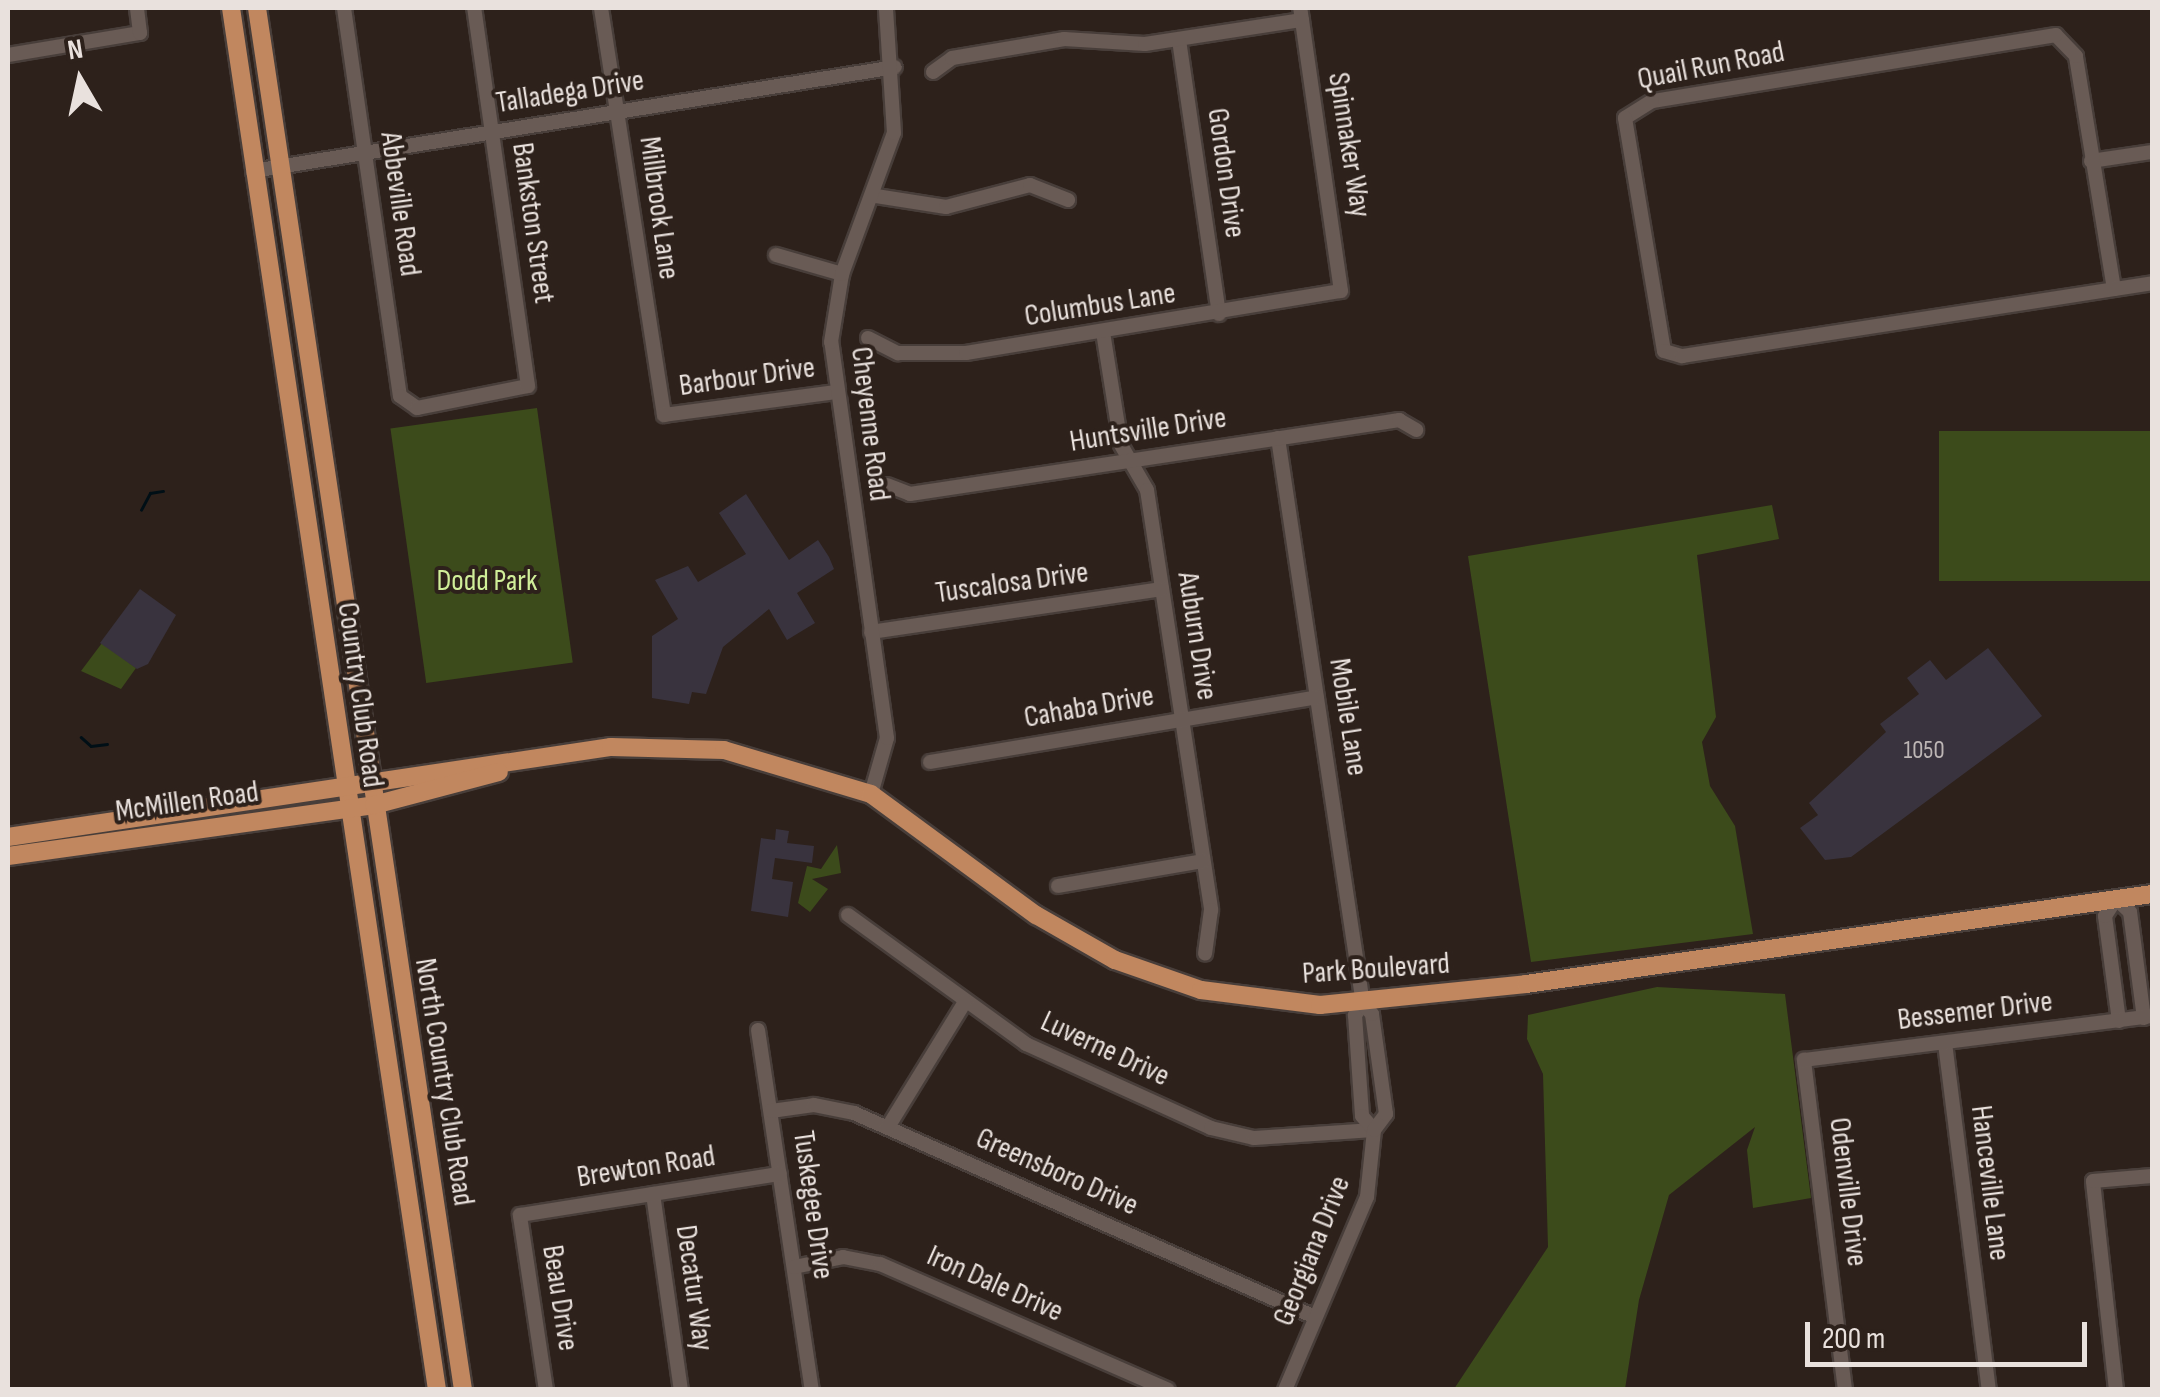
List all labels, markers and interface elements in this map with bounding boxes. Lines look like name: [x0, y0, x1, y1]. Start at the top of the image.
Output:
north arrow: [30, 30, 130, 130]
text: N: [65, 32, 85, 67]
street label: Quail Run Road: [1635, 34, 1787, 98]
street label: Talladega Drive: [493, 63, 647, 121]
street label: Spinnaker Way: [1320, 70, 1378, 220]
street label: Gordon Drive: [1199, 106, 1253, 240]
street label: Abbeville Road: [372, 130, 428, 278]
street label: Millbrook Lane: [631, 134, 687, 282]
street label: Bankston Street: [504, 140, 562, 306]
street label: Columbus Lane: [1022, 275, 1178, 335]
street label: Cheyenne Road: [843, 345, 897, 503]
street label: Barbour Drive: [677, 350, 817, 404]
street label: Huntsville Drive: [1067, 400, 1229, 460]
street label: Tuscalosa Drive: [933, 554, 1091, 612]
park label: Dodd Park: [437, 563, 537, 599]
street label: Auburn Drive: [1169, 569, 1225, 703]
street label: Country Club Road: [329, 600, 391, 790]
street label: Mobile Lane: [1321, 656, 1375, 778]
street label: Cahaba Drive: [1021, 678, 1157, 736]
house number: 1050: [1903, 736, 1945, 766]
street label: McMillen Road: [113, 774, 261, 830]
street label: Park Boulevard: [1301, 946, 1451, 992]
street label: North Country Club Road: [407, 956, 481, 1208]
street label: Bessemer Drive: [1896, 984, 2054, 1038]
street label: Luverne Drive: [1035, 1004, 1175, 1094]
street label: Hanceville Lane: [1963, 1103, 2017, 1263]
street label: Odenville Drive: [1821, 1116, 1875, 1268]
street label: Greensboro Drive: [970, 1120, 1144, 1224]
street label: Tuskegee Drive: [785, 1128, 841, 1282]
street label: Brewton Road: [574, 1138, 718, 1196]
street label: Georgiana Drive: [1266, 1171, 1358, 1331]
street label: Decatur Way: [667, 1223, 721, 1353]
street label: Iron Dale Drive: [921, 1238, 1069, 1330]
street label: Beau Drive: [534, 1243, 586, 1353]
scale bar: [1810, 1302, 2092, 1364]
text: 200 m: [1822, 1321, 1885, 1357]

